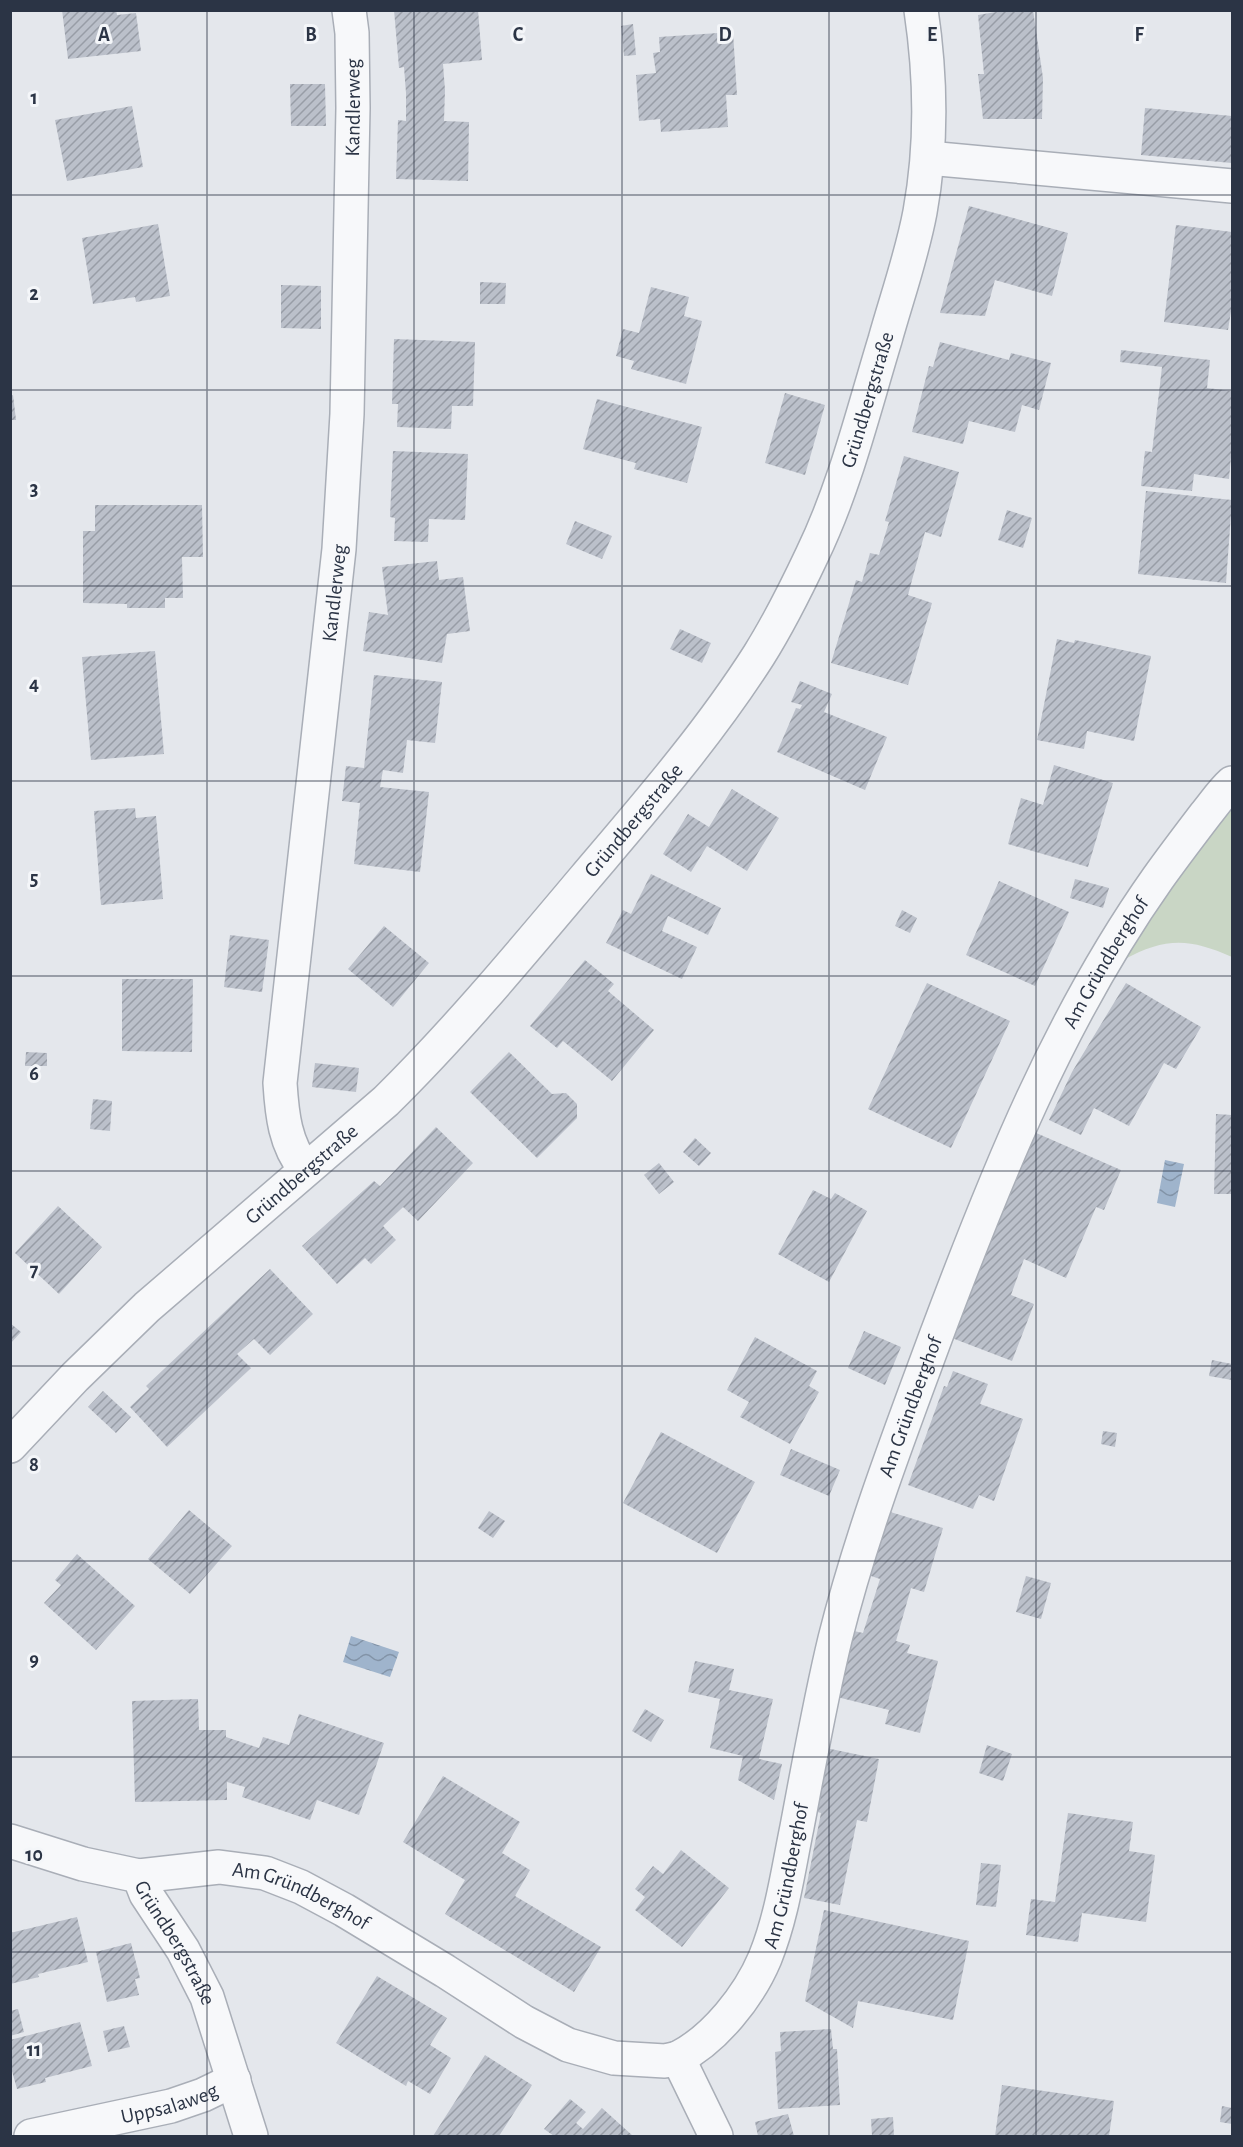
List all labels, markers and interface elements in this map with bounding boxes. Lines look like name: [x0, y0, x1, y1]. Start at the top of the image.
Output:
text: A: [98, 25, 110, 45]
text: B: [305, 25, 317, 45]
text: C: [513, 25, 524, 45]
text: D: [718, 25, 732, 45]
text: E: [927, 25, 937, 45]
text: F: [1134, 25, 1144, 45]
street label: Kandlerweg: [342, 58, 364, 157]
text: 1: [30, 88, 38, 108]
text: 2: [29, 284, 39, 304]
street label: Gründbergstraße: [837, 330, 898, 471]
text: 3: [30, 479, 38, 499]
street label: Kandlerweg: [319, 543, 351, 643]
text: 4: [29, 674, 39, 694]
street label: Gründbergstraße: [580, 760, 687, 881]
text: 5: [30, 869, 38, 889]
street label: Am Gründberghof: [1059, 892, 1153, 1032]
text: 6: [29, 1064, 39, 1084]
street label: Gründbergstraße: [241, 1120, 362, 1228]
text: 7: [30, 1260, 39, 1280]
street label: Am Gründberghof: [875, 1332, 946, 1480]
text: 8: [29, 1455, 39, 1475]
text: 9: [29, 1650, 39, 1670]
street label: Am Gründberghof: [760, 1800, 813, 1951]
text: 10: [25, 1845, 43, 1865]
street label: Am Gründberghof: [231, 1859, 374, 1935]
street label: Gründbergstraße: [131, 1878, 219, 2007]
text: 11: [27, 2040, 41, 2060]
street label: Uppsalaweg: [119, 2079, 222, 2127]

